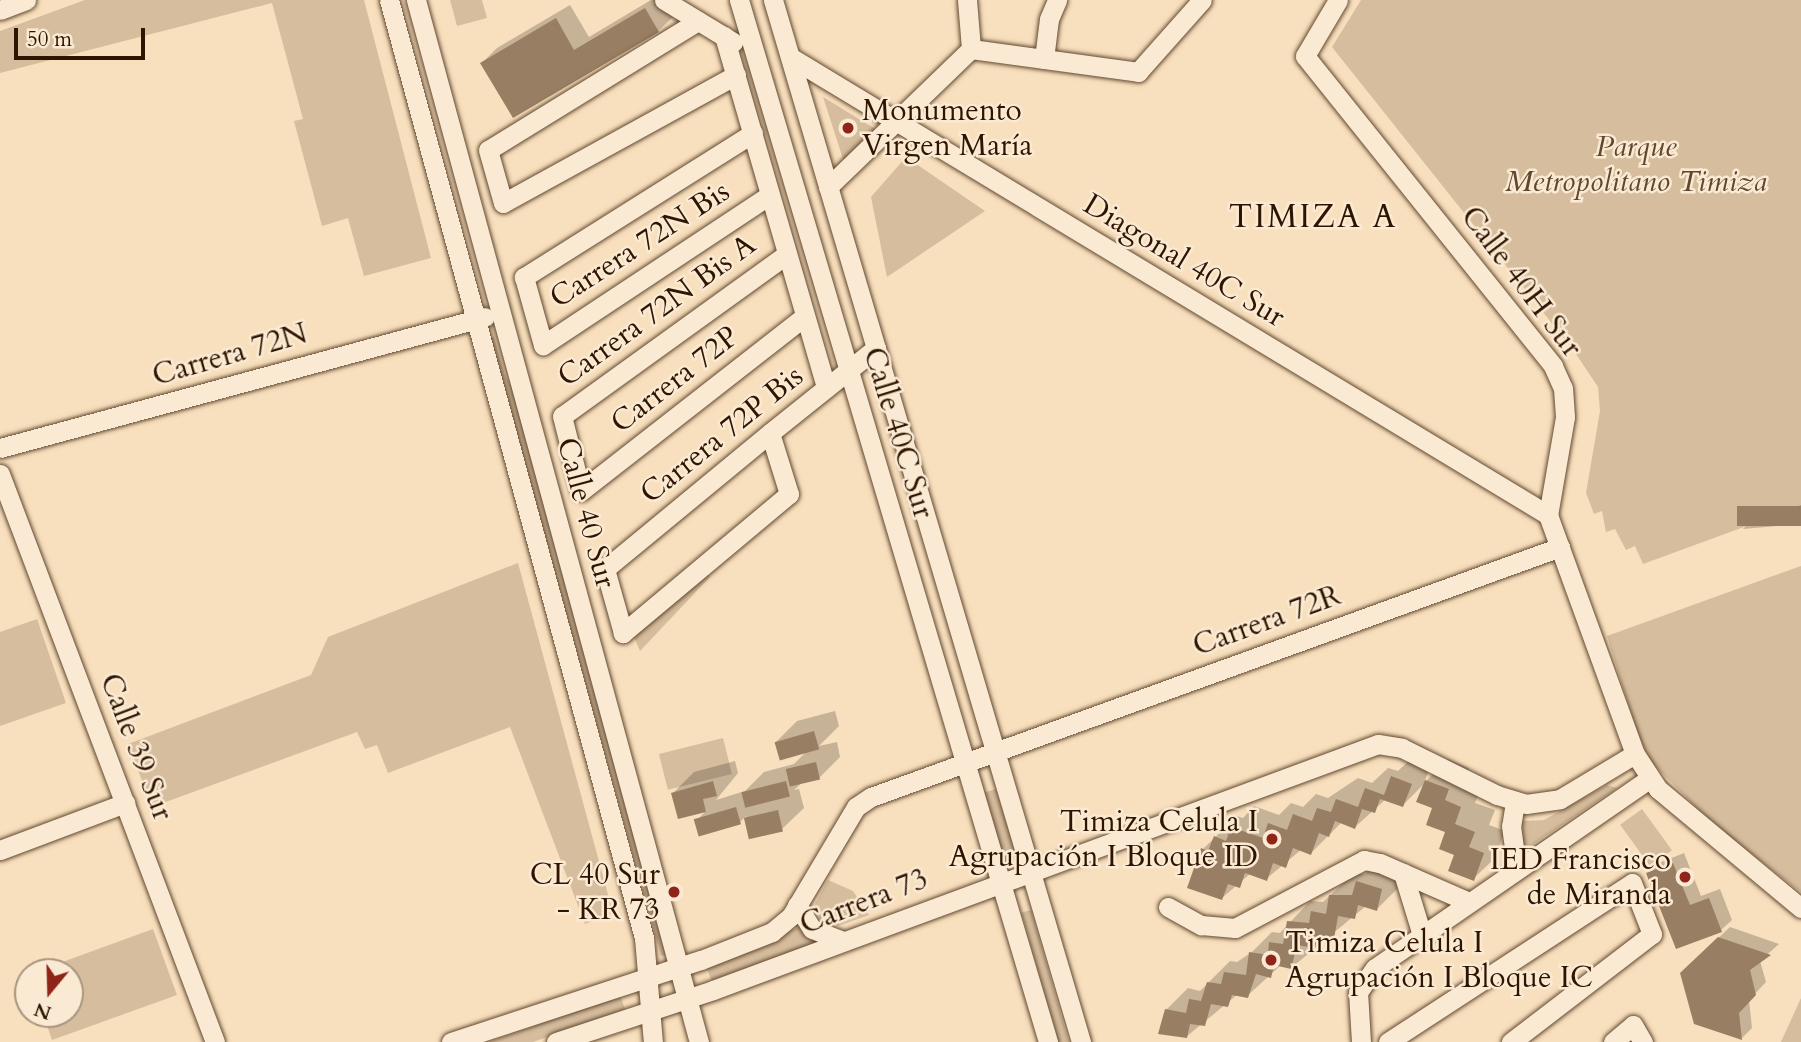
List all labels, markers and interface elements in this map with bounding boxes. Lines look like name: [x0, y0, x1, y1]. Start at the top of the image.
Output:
scale bar: [18, 14, 149, 58]
text: 50 m: [27, 25, 72, 54]
place label: Monumento Virgen María: [862, 93, 1033, 164]
marker: Monumento Virgen María: [840, 120, 856, 136]
park label: Parque Metropolitano Timiza: [1505, 129, 1767, 200]
street label: Carrera 72N Bis: [544, 174, 736, 316]
street label: Diagonal 40C Sur: [1077, 187, 1291, 335]
district label: TIMIZA A: [1230, 198, 1396, 236]
street label: Calle 40H Sur: [1453, 200, 1589, 364]
street label: Carrera 72N Bis A: [551, 227, 763, 395]
street label: Carrera 72N: [148, 316, 312, 394]
street label: Carrera 72P: [604, 319, 746, 441]
street label: Calle 40C Sur: [855, 343, 941, 523]
street label: Carrera 72P Bis: [633, 358, 811, 512]
street label: Calle 40 Sur: [549, 434, 623, 592]
street label: Carrera 72R: [1188, 578, 1346, 664]
street label: Calle 39 Sur: [92, 669, 180, 825]
place label: Timiza Celula I Agrupación I Bloque ID: [949, 804, 1258, 874]
marker: Timiza Celula I Agrupación I Bloque ID: [1264, 831, 1280, 847]
place label: IED Francisco de Miranda: [1490, 842, 1671, 912]
place label: CL 40 Sur - KR 73: [530, 857, 660, 928]
street label: Carrera 73: [795, 861, 933, 943]
marker: IED Francisco de Miranda: [1677, 869, 1693, 885]
marker: CL 40 Sur - KR 73: [666, 884, 682, 900]
place label: Timiza Celula I Agrupación I Bloque IC: [1285, 925, 1593, 996]
marker: Timiza Celula I Agrupación I Bloque IC: [1263, 952, 1279, 968]
north arrow: [14, 958, 84, 1028]
text: N: [31, 996, 55, 1026]

